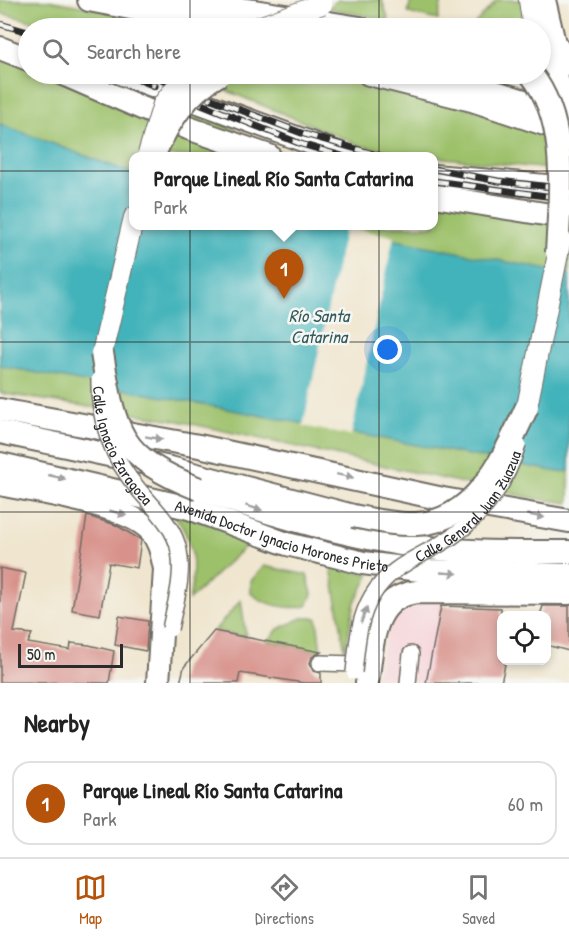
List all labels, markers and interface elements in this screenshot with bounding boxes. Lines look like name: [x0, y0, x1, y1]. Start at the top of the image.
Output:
search box: [18, 18, 551, 84]
icon: search: [39, 35, 72, 68]
text: Search here: [87, 36, 181, 66]
popup: [129, 152, 438, 230]
text: Parque Lineal Río Santa Catarina: [154, 163, 413, 193]
text: Park: [154, 193, 187, 220]
pin: 1: [264, 250, 304, 299]
water label: Río Santa Catarina: [289, 303, 351, 349]
your location: [373, 335, 402, 364]
street label: Calle Ignacio Zaragoza: [88, 386, 158, 509]
one-way arrow: [145, 433, 164, 442]
street label: Calle General Juan Zuazua: [411, 448, 526, 567]
one-way arrow: [48, 472, 66, 482]
one-way arrow: [336, 472, 354, 482]
street label: Avenida Doctor Ignacio Morones Prieto: [173, 494, 390, 577]
one-way arrow: [245, 504, 263, 513]
one-way arrow: [109, 508, 127, 518]
one-way arrow: [527, 512, 546, 521]
one-way arrow: [440, 568, 459, 577]
one-way arrow: [360, 606, 370, 624]
map controls: [497, 611, 551, 665]
button: locate: [497, 611, 551, 665]
scale bar: [18, 641, 123, 668]
text: 50 m: [27, 643, 56, 665]
text: Nearby: [24, 705, 90, 740]
text: Parque Lineal Río Santa Catarina: [83, 775, 342, 805]
text: 1: [42, 790, 49, 817]
text: 60 m: [508, 790, 543, 817]
text: Park: [83, 805, 116, 832]
tab: Map: [74, 871, 107, 929]
tab: Directions: [255, 871, 314, 929]
tab: Saved: [462, 871, 495, 929]

